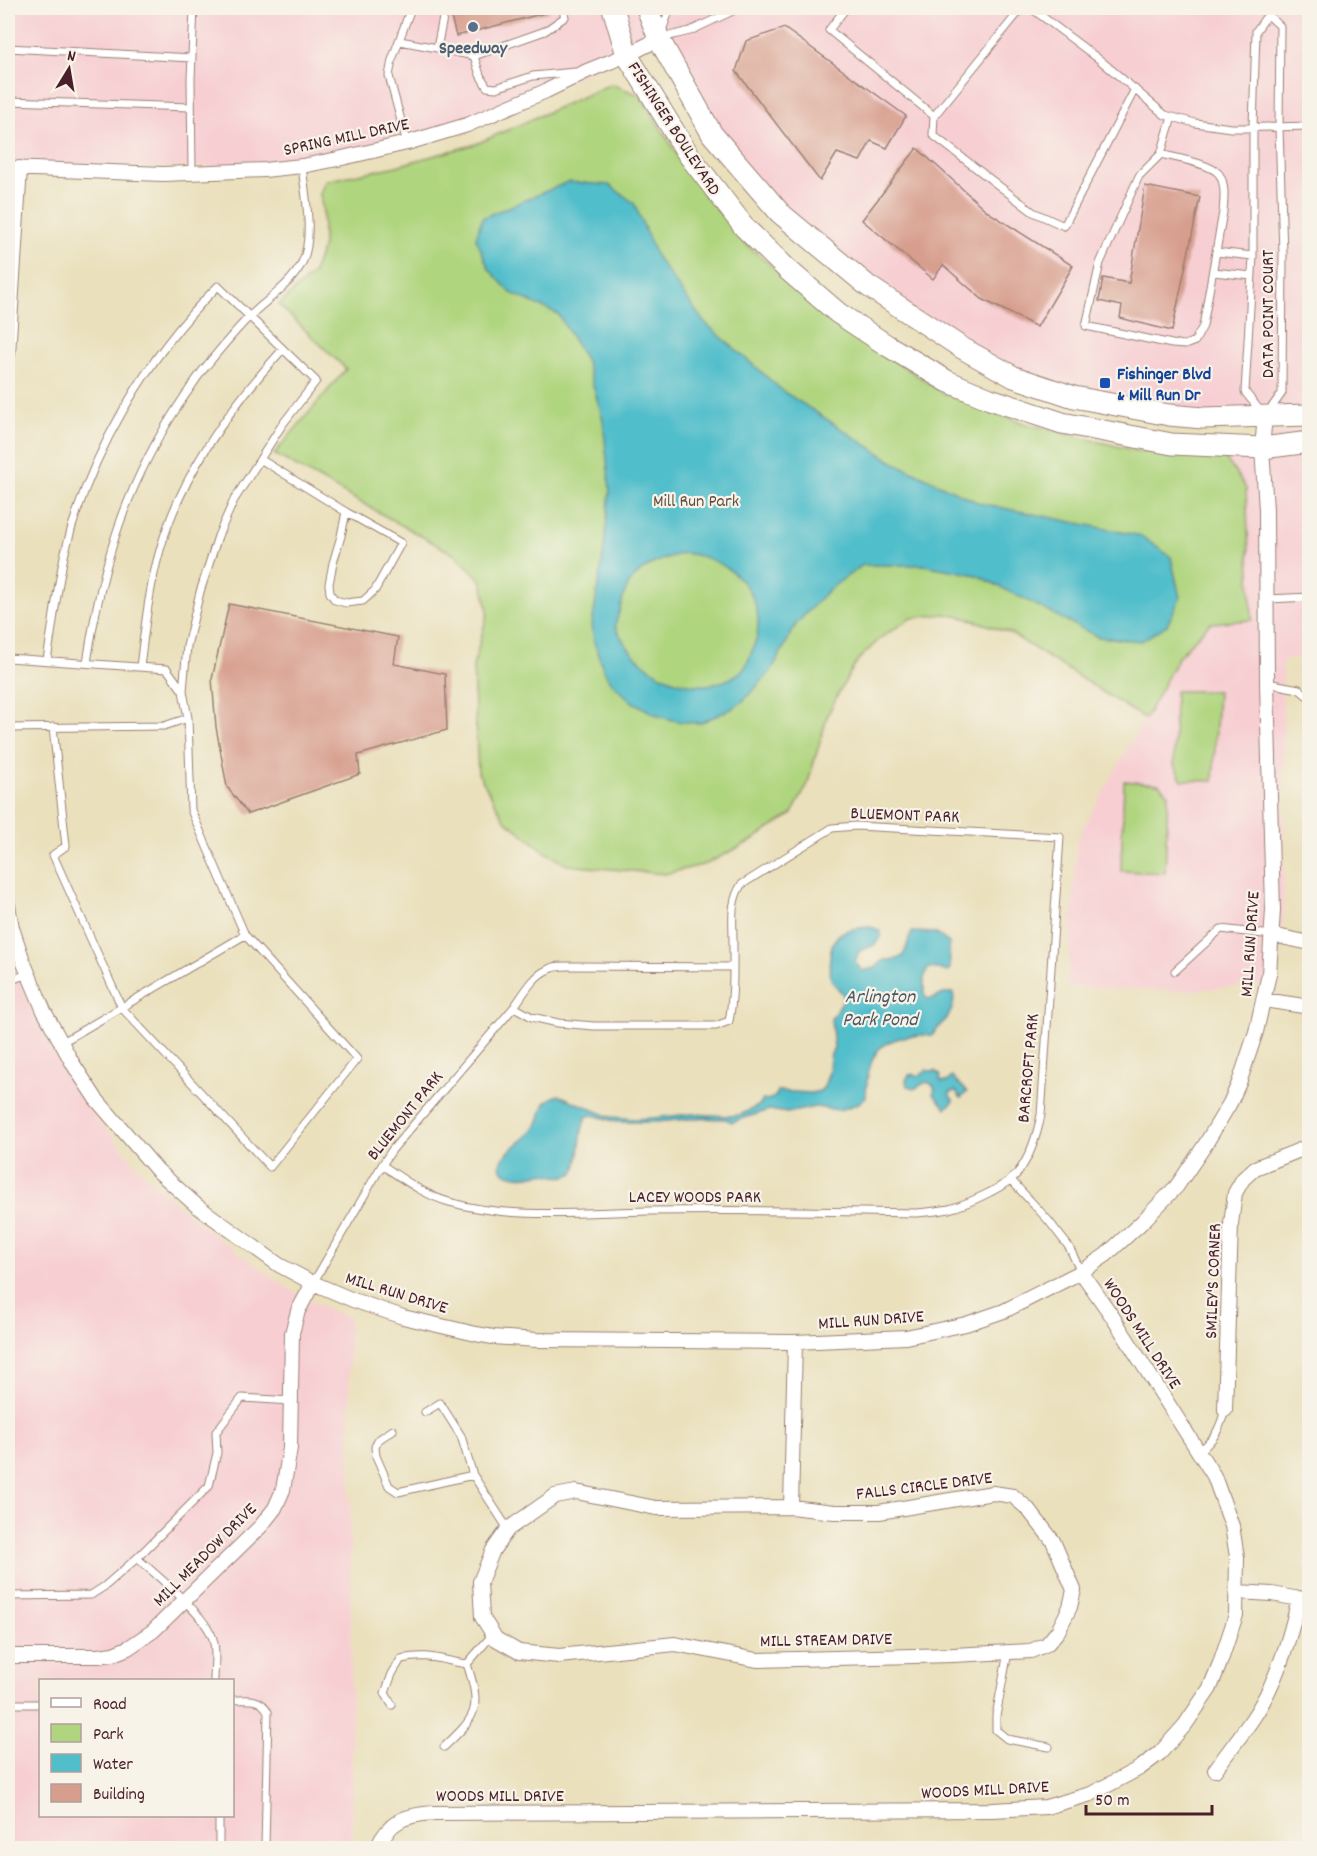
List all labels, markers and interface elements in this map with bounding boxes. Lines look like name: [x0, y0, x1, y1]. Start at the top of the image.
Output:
marker: Speedway: [466, 20, 480, 34]
place label: Speedway: [439, 37, 508, 62]
north arrow: [39, 39, 99, 99]
text: N: [65, 45, 78, 69]
street label: FISHINGER BOULEVARD: [620, 58, 726, 201]
street label: SPRING MILL DRIVE: [281, 113, 412, 164]
street label: DATA POINT COURT: [1257, 250, 1282, 378]
place label: Fishinger Blvd & Mill Run Dr: [1117, 363, 1211, 409]
marker: Fishinger Blvd & Mill Run Dr: [1098, 376, 1112, 390]
park label: Mill Run Park: [653, 490, 739, 515]
street label: BLUEMONT PARK: [850, 802, 960, 831]
street label: MILL RUN DRIVE: [1235, 890, 1268, 998]
water label: Arlington Park Pond: [842, 984, 920, 1035]
street label: BARCROFT PARK: [1012, 1013, 1047, 1124]
street label: BLUEMONT PARK: [362, 1066, 450, 1167]
street label: LACEY WOODS PARK: [629, 1186, 761, 1211]
street label: SMILEY'S CORNER: [1200, 1223, 1229, 1339]
street label: MILL RUN DRIVE: [342, 1267, 451, 1322]
street label: WOODS MILL DRIVE: [1096, 1274, 1186, 1395]
street label: MILL RUN DRIVE: [817, 1305, 925, 1338]
street label: FALLS CIRCLE DRIVE: [855, 1467, 994, 1508]
street label: MILL MEADOW DRIVE: [148, 1498, 263, 1613]
street label: MILL STREAM DRIVE: [760, 1628, 892, 1655]
legend: [39, 1679, 234, 1817]
text: Road: [93, 1693, 127, 1718]
text: Park: [93, 1723, 124, 1748]
text: Water: [93, 1753, 133, 1778]
street label: WOODS MILL DRIVE: [921, 1776, 1050, 1807]
scale bar: [1086, 1778, 1212, 1816]
text: Building: [93, 1783, 145, 1808]
street label: WOODS MILL DRIVE: [436, 1785, 564, 1810]
text: 50 m: [1095, 1789, 1130, 1814]

